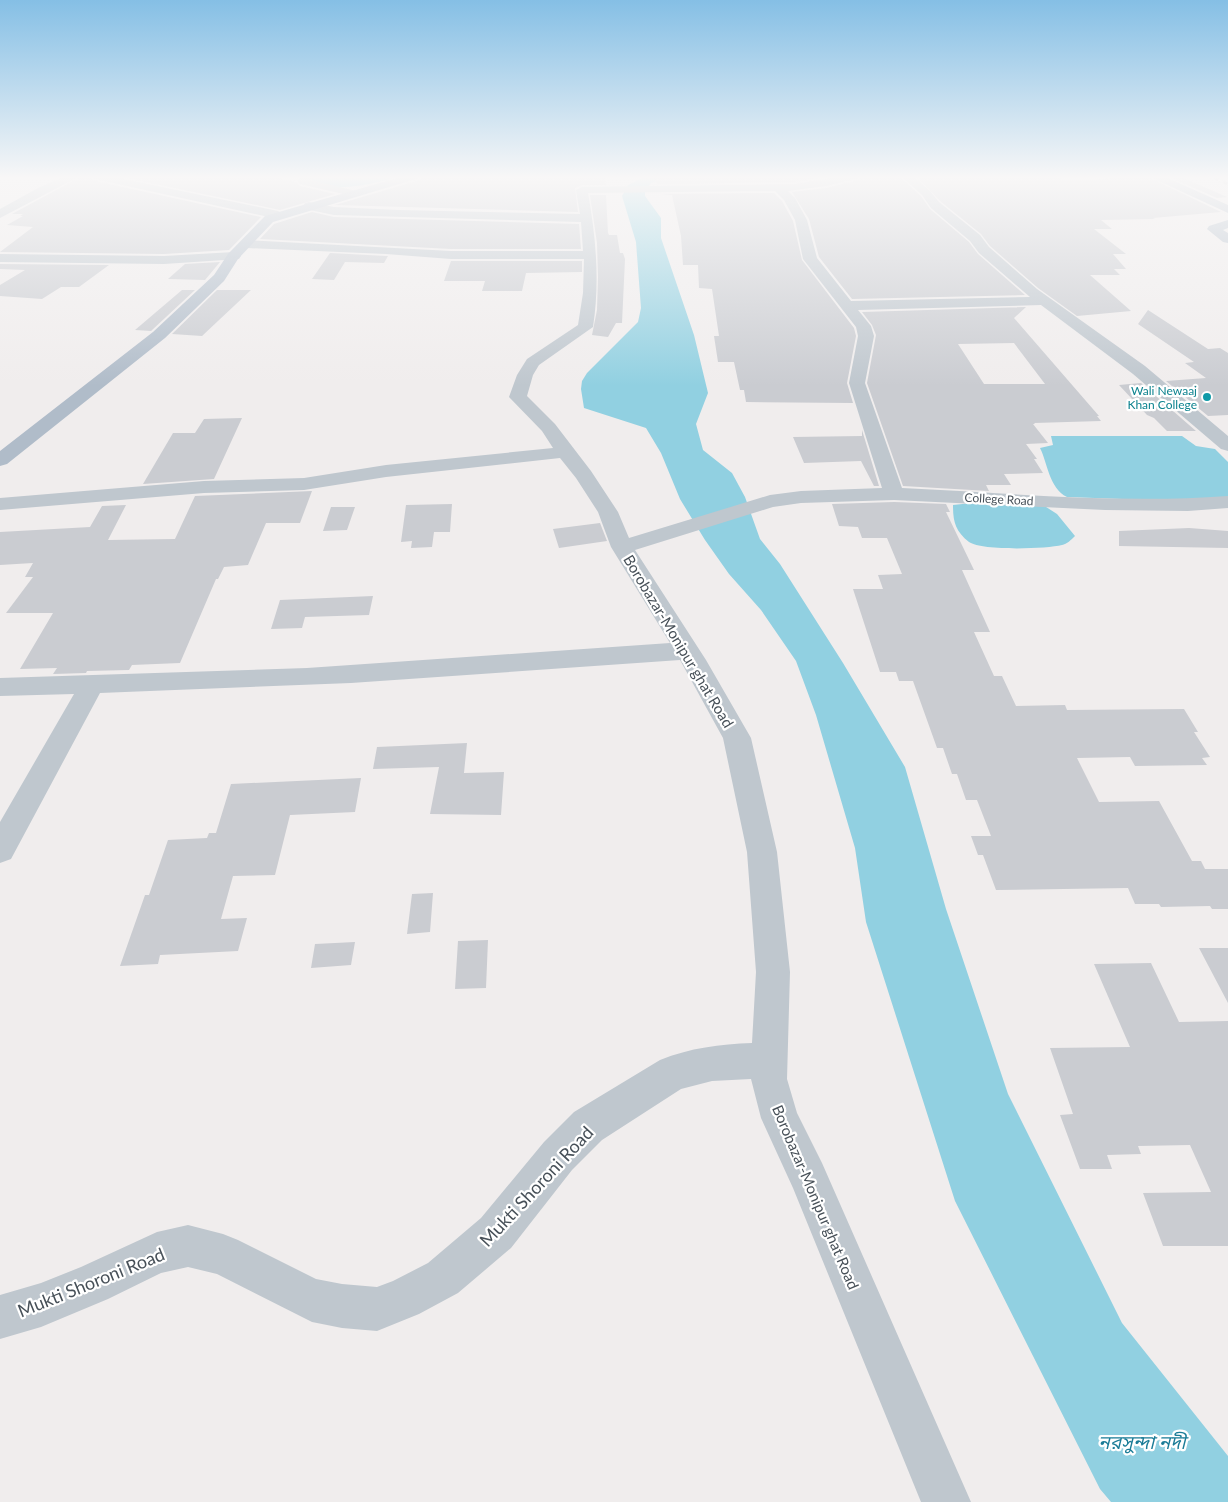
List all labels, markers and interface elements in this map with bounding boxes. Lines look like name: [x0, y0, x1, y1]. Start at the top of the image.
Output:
place label: Wali Newaaj Khan College: [1127, 383, 1197, 412]
marker: Wali Newaaj Khan College: [1201, 391, 1213, 403]
street label: College Road: [964, 490, 1034, 508]
street label: Borobazar-Monipur ghat Road: [620, 551, 738, 731]
street label: Borobazar-Monipur ghat Road: [769, 1102, 863, 1292]
street label: Mukti Shoroni Road: [475, 1121, 597, 1251]
street label: Mukti Shoroni Road: [14, 1242, 168, 1322]
water label: নরসুন্দা নদী: [1098, 1430, 1190, 1454]

